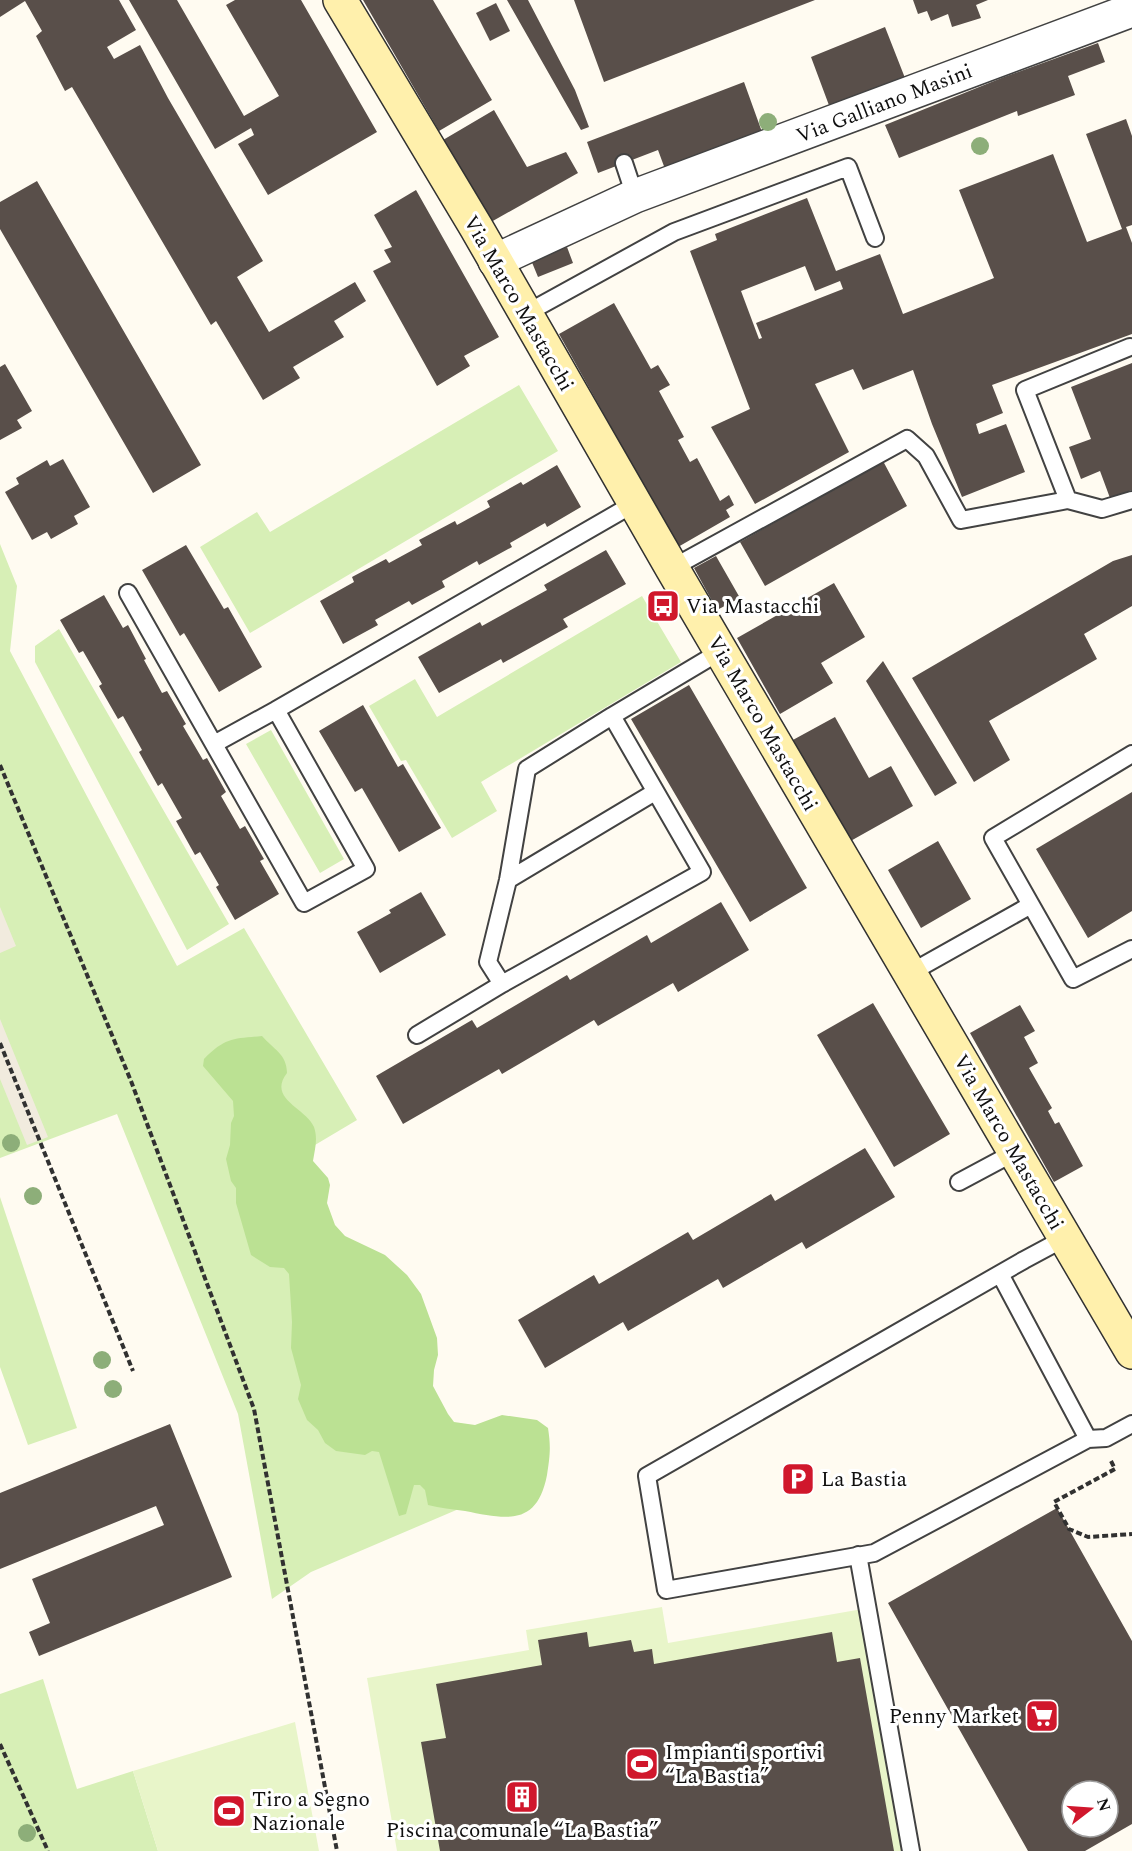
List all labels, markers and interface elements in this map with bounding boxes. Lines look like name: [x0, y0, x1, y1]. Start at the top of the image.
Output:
street label: Via Galliano Masini: [791, 56, 977, 152]
street label: Via Marco Mastacchi: [455, 209, 582, 398]
bus stop icon: Via Mastacchi: [645, 588, 681, 624]
place label: Via Mastacchi: [686, 591, 819, 623]
street label: Via Marco Mastacchi: [699, 629, 826, 818]
street label: Via Marco Mastacchi: [945, 1048, 1072, 1237]
parking icon: La Bastia: [780, 1461, 816, 1497]
place label: La Bastia: [821, 1464, 908, 1496]
supermarket icon: Penny Market: [1024, 1698, 1060, 1734]
place label: Penny Market: [889, 1701, 1019, 1733]
place label: Impianti sportivi “La Bastia”: [665, 1737, 823, 1793]
sports icon: Impianti sportivi “La Bastia”: [624, 1746, 660, 1782]
building icon: Piscina comunale “La Bastia”: [504, 1779, 540, 1815]
north arrow: [1060, 1779, 1120, 1839]
place label: Tiro a Segno Nazionale: [252, 1784, 370, 1840]
sports icon: Tiro a Segno Nazionale: [211, 1793, 247, 1829]
text: N: [1090, 1795, 1117, 1815]
place label: Piscina comunale “La Bastia”: [386, 1815, 658, 1847]

